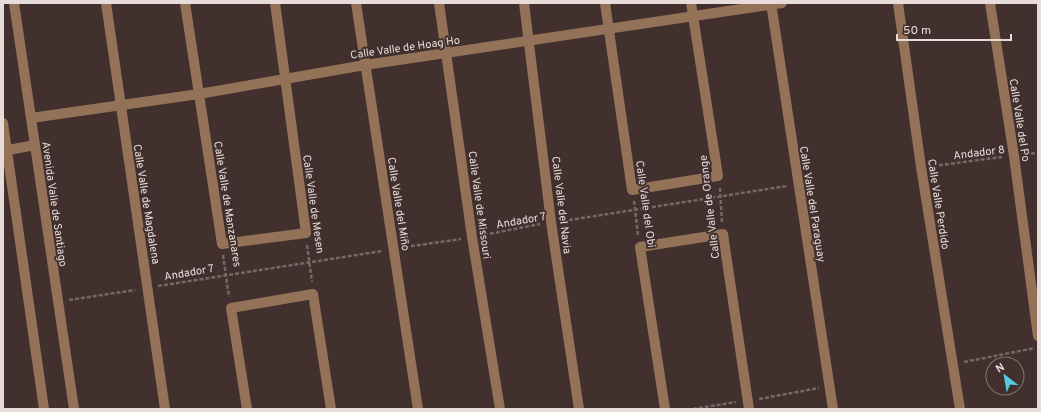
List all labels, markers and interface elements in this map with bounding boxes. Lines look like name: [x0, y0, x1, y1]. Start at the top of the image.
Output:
scale bar: [897, 16, 1011, 42]
text: 50 m: [903, 23, 931, 39]
street label: Calle Valle de Hoag Ho: [349, 33, 461, 63]
street label: Calle Valle del Po: [1006, 78, 1032, 163]
street label: Calle Valle de Manzanares: [210, 140, 244, 268]
street label: Avenida Valle de Santiago: [38, 141, 70, 268]
street label: Calle Valle de Magdalena: [130, 143, 162, 265]
street label: Andador 8: [953, 143, 1006, 163]
street label: Calle Valle del Paraguay: [796, 145, 828, 263]
street label: Calle Valle de Missouri: [464, 150, 494, 260]
street label: Calle Valle de Mesen: [299, 154, 327, 255]
street label: Calle Valle de Orange: [697, 154, 723, 260]
street label: Calle Valle del Miño: [384, 156, 412, 252]
street label: Calle Valle del Navia: [548, 156, 574, 255]
street label: Calle Valle Perdido: [924, 158, 952, 250]
street label: Calle Valle del Obi: [632, 160, 658, 249]
street label: Andador 7: [495, 210, 547, 232]
street label: Andador 7: [163, 262, 215, 284]
north arrow: [985, 356, 1025, 396]
text: N: [993, 360, 1007, 376]

